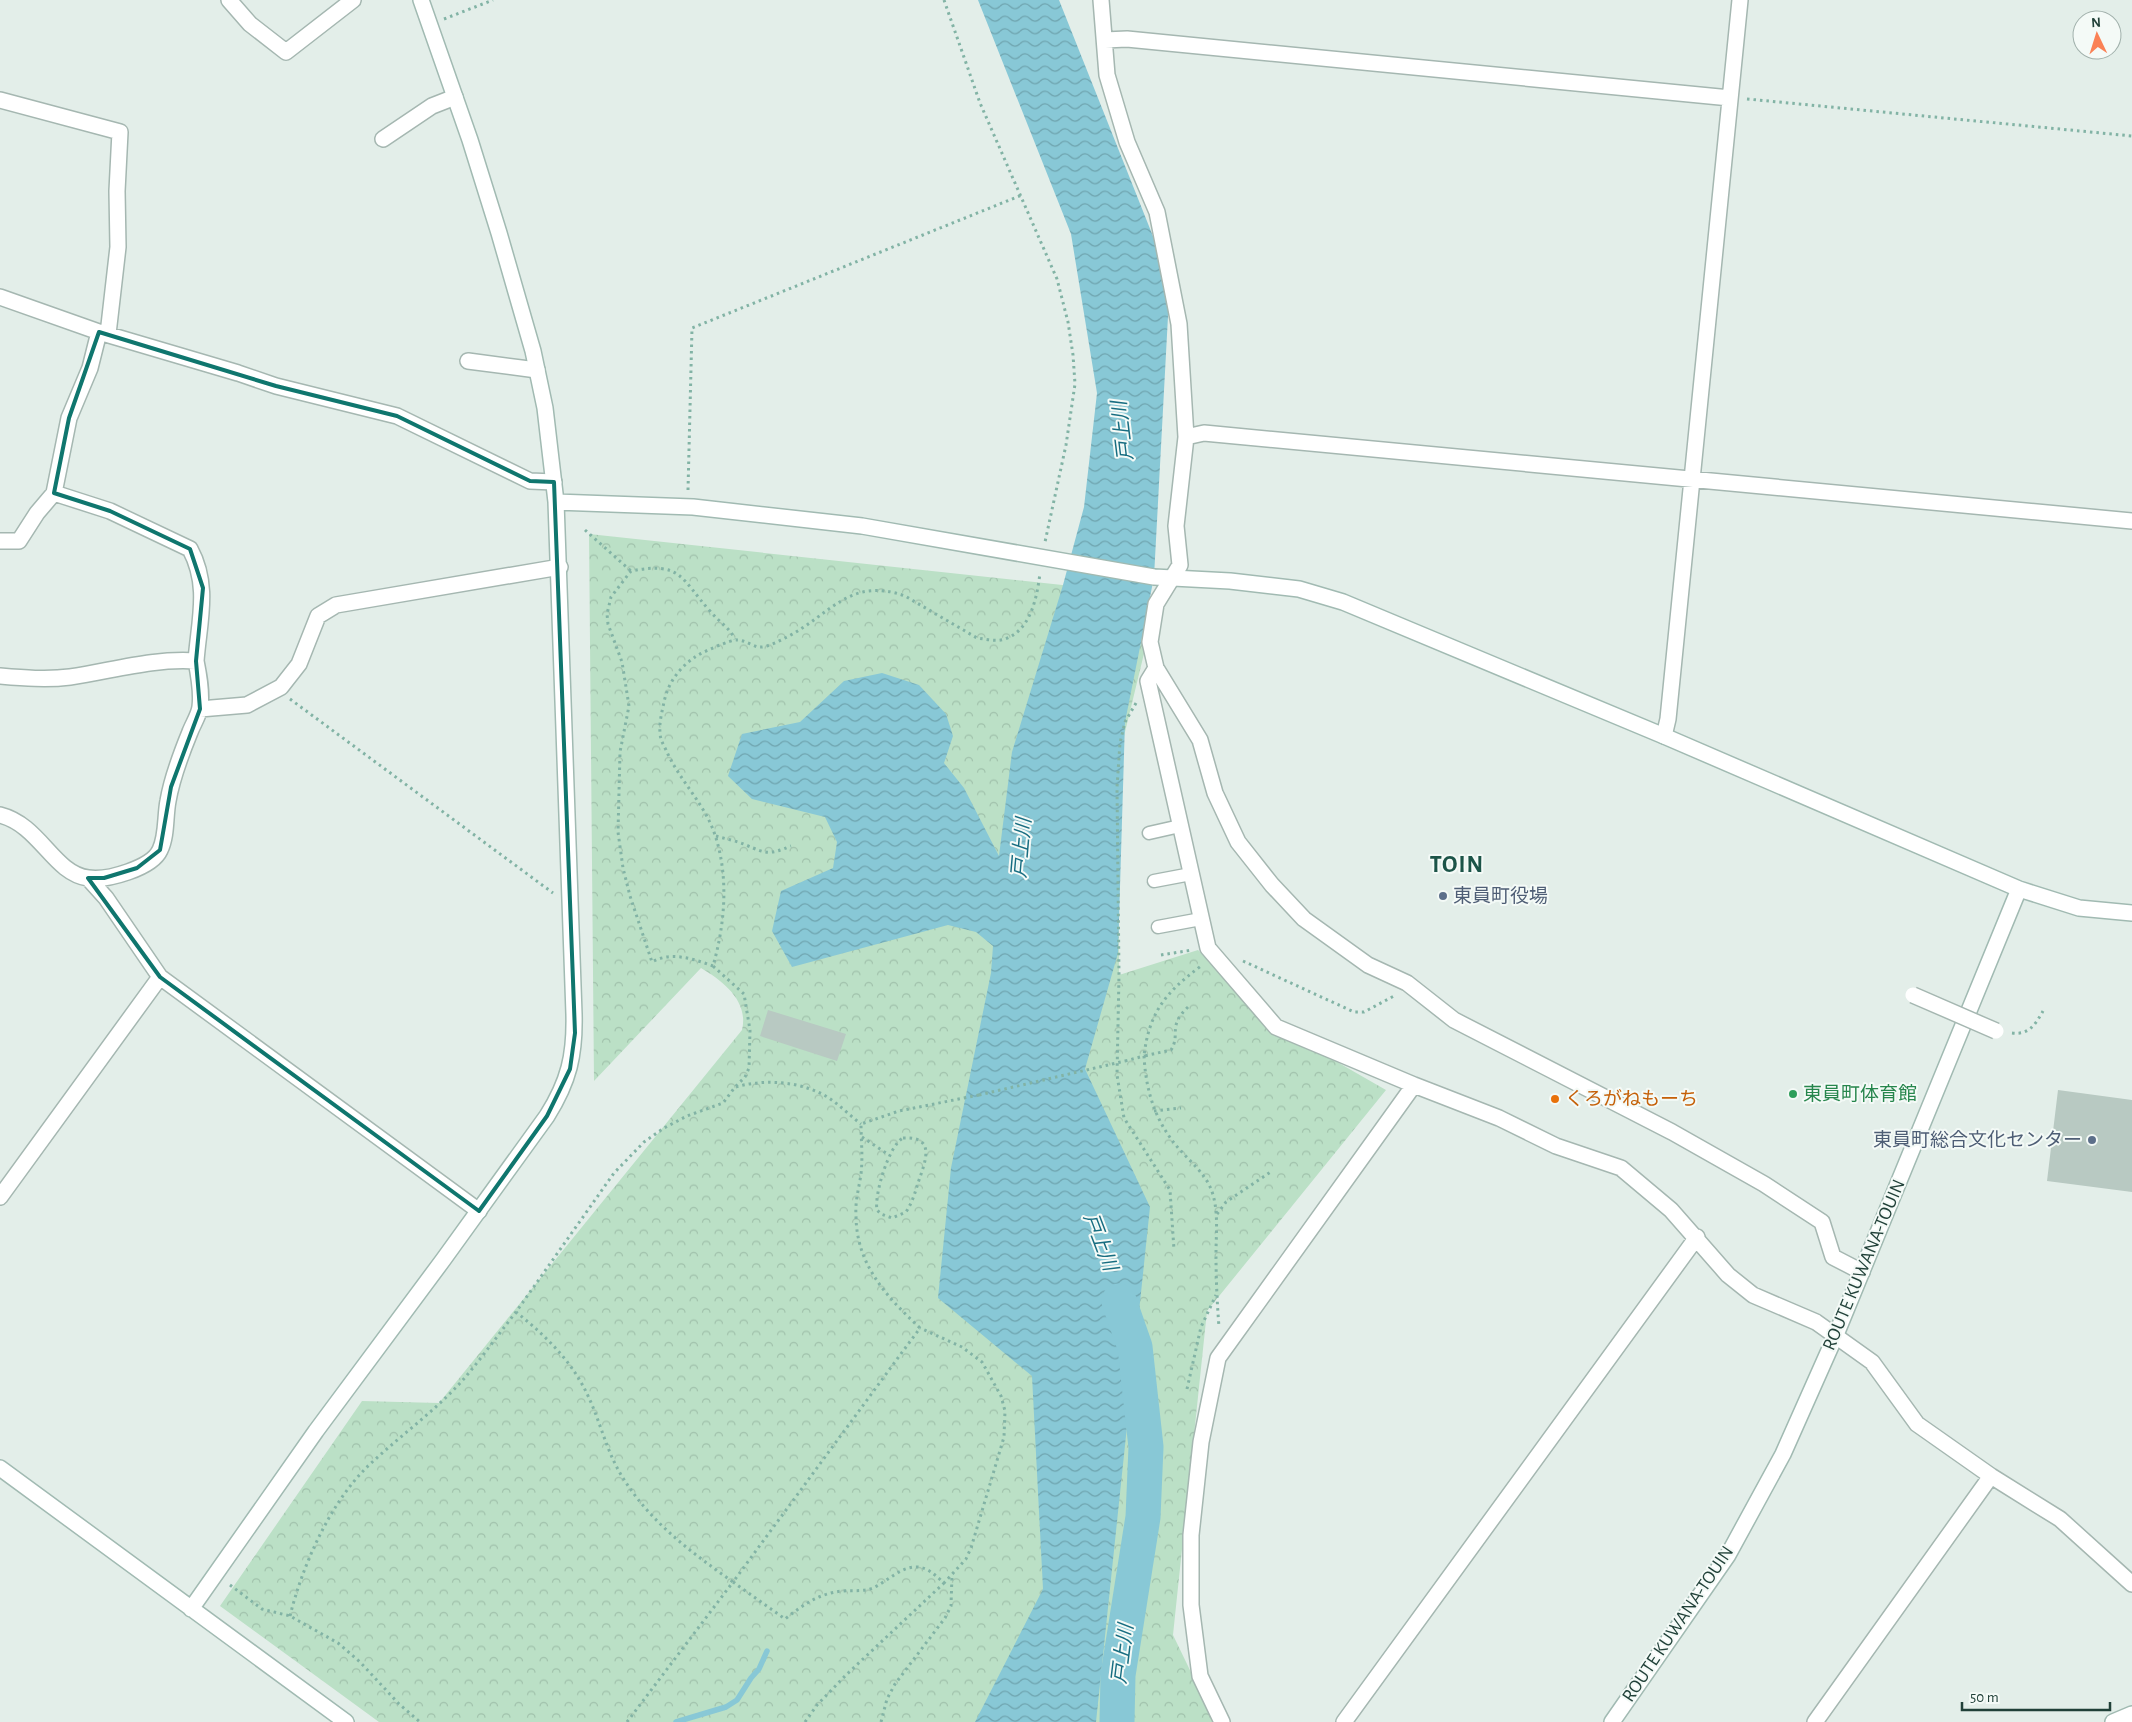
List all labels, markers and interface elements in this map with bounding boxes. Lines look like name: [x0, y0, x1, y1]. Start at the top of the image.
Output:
north arrow: [2072, 10, 2122, 60]
text: N: [2091, 16, 2102, 30]
water label: 戸上川: [1108, 398, 1137, 462]
water label: 戸上川: [1008, 815, 1035, 879]
district label: TOIN: [1430, 853, 1484, 877]
place label: 東員町役場: [1453, 886, 1548, 906]
marker: 東員町役場: [1437, 890, 1449, 902]
place label: 東員町体育館: [1803, 1084, 1917, 1104]
place label: くろがねもーち: [1565, 1088, 1698, 1109]
marker: 東員町体育館: [1787, 1088, 1799, 1100]
marker: くろがねもーち: [1549, 1093, 1561, 1105]
place label: 東員町総合文化センター: [1873, 1129, 2082, 1150]
marker: 東員町総合文化センター: [2086, 1134, 2098, 1146]
street label: ROUTE KUWANA-TOUIN: [1819, 1177, 1909, 1353]
water label: 戸上川: [1080, 1210, 1122, 1275]
street label: ROUTE KUWANA-TOUIN: [1619, 1542, 1737, 1706]
water label: 戸上川: [1108, 1621, 1137, 1685]
scale bar: [1962, 1680, 2110, 1712]
text: 50 m: [1970, 1690, 1999, 1705]

